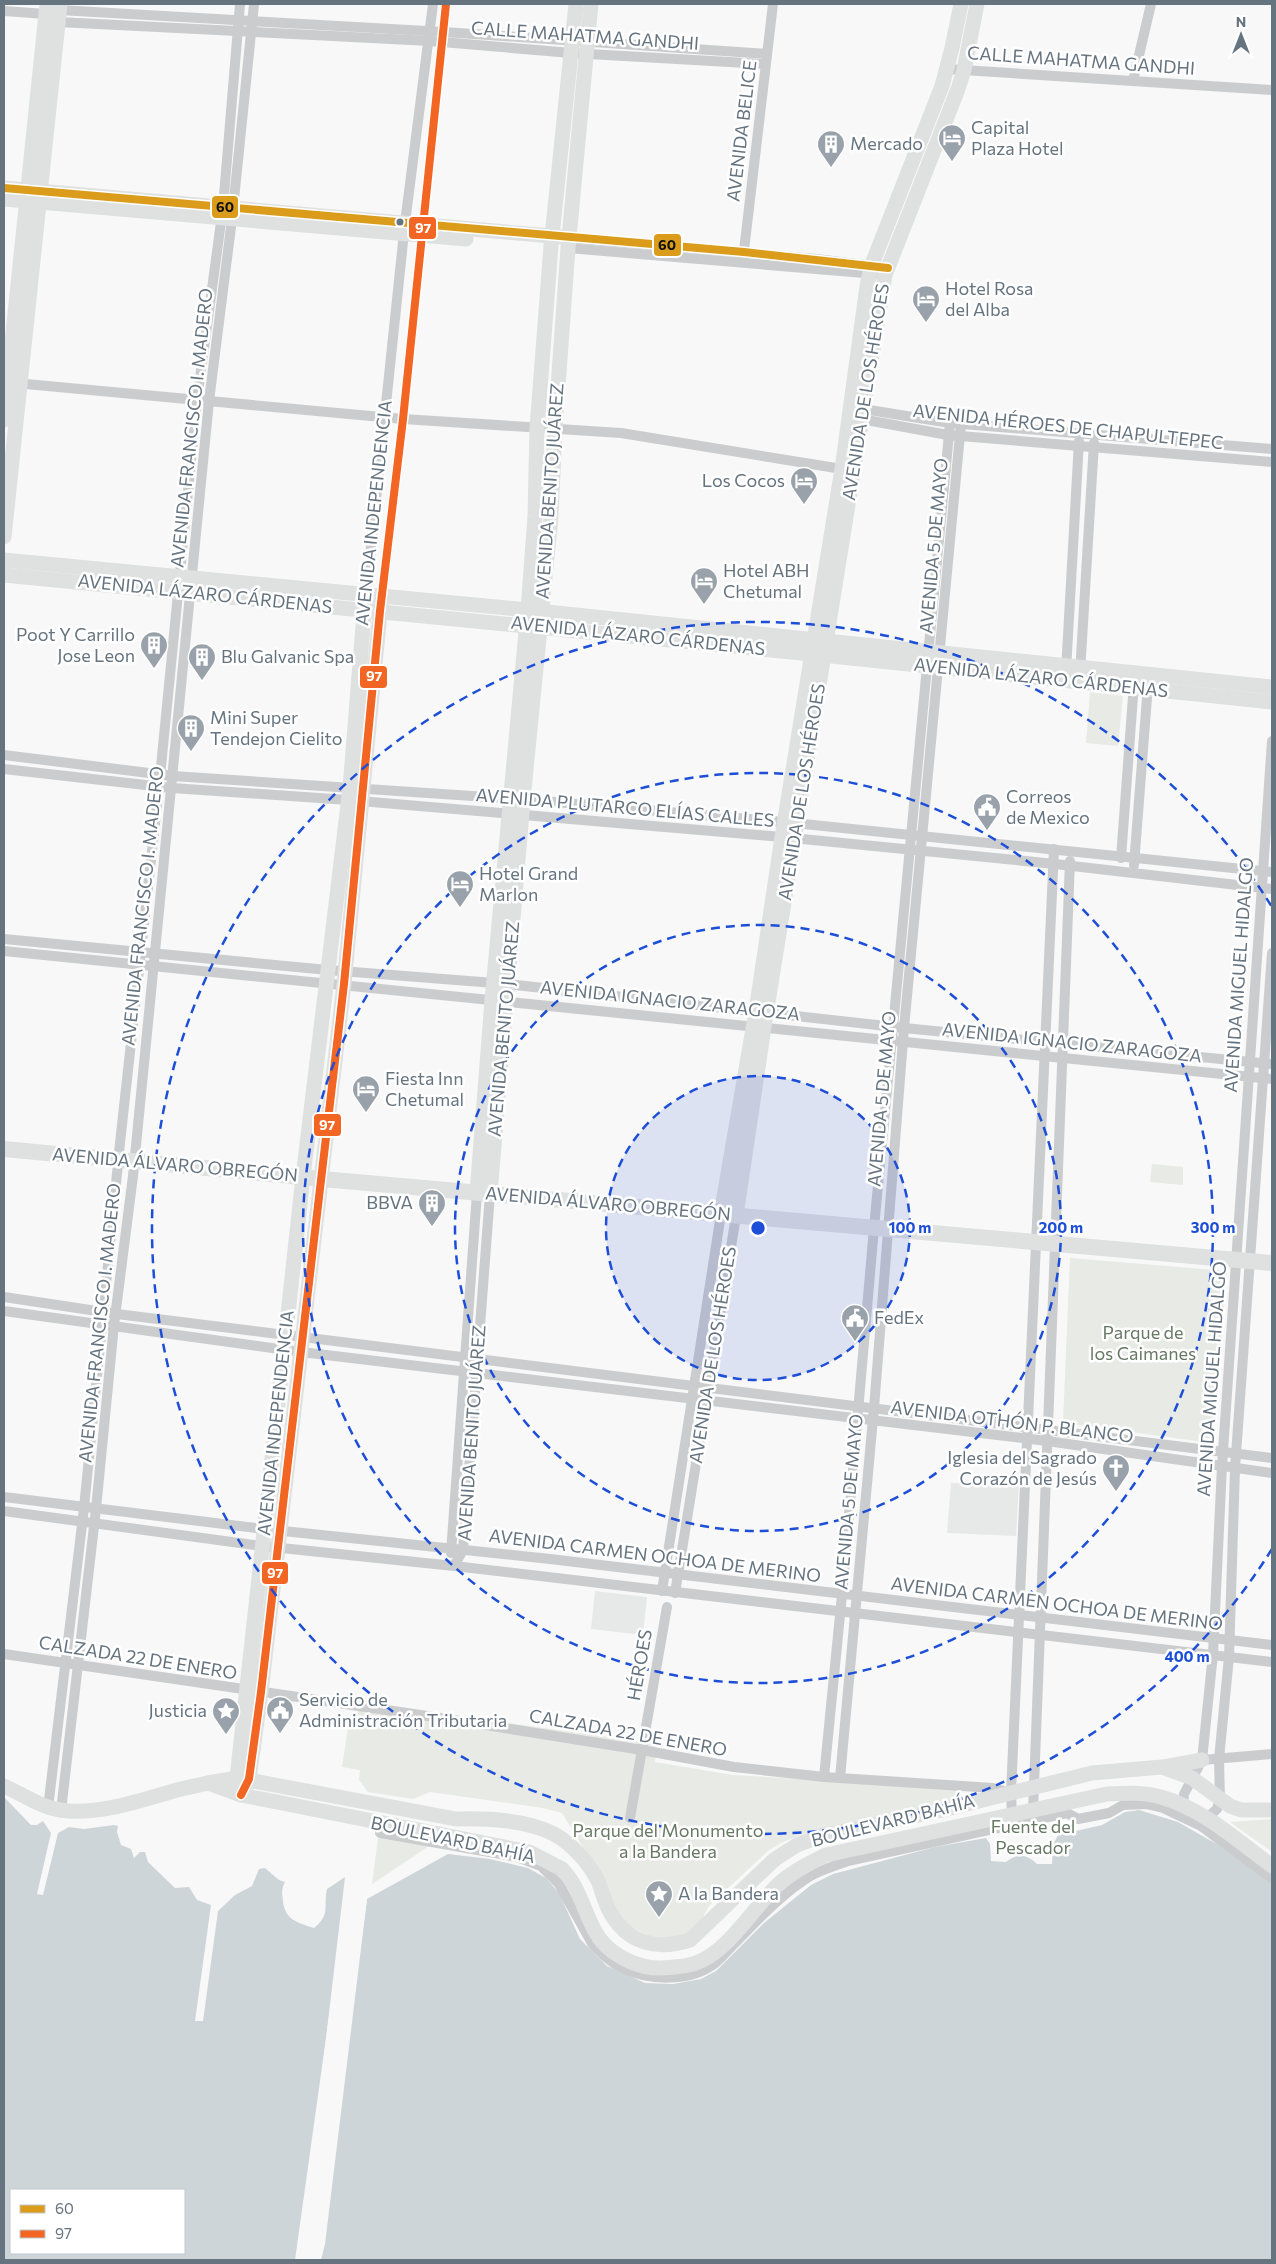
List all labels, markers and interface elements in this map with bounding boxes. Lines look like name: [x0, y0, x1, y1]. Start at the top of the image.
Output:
north arrow: [1216, 10, 1266, 60]
text: N: [1236, 13, 1246, 30]
street label: CALLE MAHATMA GANDHI: [470, 16, 700, 54]
street label: CALLE MAHATMA GANDHI: [966, 41, 1196, 79]
street label: AVENIDA BELICE: [721, 59, 761, 203]
place label: Capital Plaza Hotel: [971, 116, 1064, 159]
hotel icon: Capital Plaza Hotel: [937, 123, 967, 162]
building icon: Mercado: [816, 129, 846, 168]
place label: Mercado: [850, 132, 923, 154]
line badge: 60: [211, 195, 239, 219]
text: 60: [216, 198, 234, 215]
line badge: 97: [408, 216, 437, 240]
unlabelled marker: [395, 217, 405, 227]
text: 97: [415, 219, 431, 236]
line badge: 60: [653, 233, 682, 257]
text: 60: [658, 236, 676, 253]
place label: Hotel Rosa del Alba: [945, 277, 1034, 320]
street label: AVENIDA DE LOS HÉROES: [837, 282, 893, 502]
hotel icon: Hotel Rosa del Alba: [911, 284, 941, 323]
street label: AVENIDA FRANCISCO I. MADERO: [165, 287, 217, 569]
street label: AVENIDA BENITO JUÁREZ: [530, 382, 568, 600]
street label: AVENIDA INDEPENDENCIA: [350, 399, 396, 627]
street label: AVENIDA HÉROES DE CHAPULTEPEC: [912, 399, 1224, 453]
street label: AVENIDA 5 DE MAYO: [914, 457, 952, 635]
hotel icon: Los Cocos: [789, 466, 819, 505]
place label: Los Cocos: [702, 469, 785, 491]
place label: Hotel ABH Chetumal: [723, 559, 809, 602]
hotel icon: Hotel ABH Chetumal: [689, 566, 719, 605]
street label: AVENIDA LÁZARO CÁRDENAS: [77, 569, 333, 617]
street label: AVENIDA LÁZARO CÁRDENAS: [510, 611, 766, 659]
place label: Poot Y Carrillo Jose Leon: [16, 623, 135, 666]
building icon: Poot Y Carrillo Jose Leon: [139, 630, 169, 669]
building icon: Blu Galvanic Spa: [187, 642, 217, 681]
place label: Blu Galvanic Spa: [221, 645, 354, 667]
street label: AVENIDA LÁZARO CÁRDENAS: [913, 653, 1169, 701]
line badge: 97: [359, 665, 388, 689]
text: 97: [366, 667, 382, 684]
street label: AVENIDA DE LOS HÉROES: [773, 682, 829, 902]
place label: Mini Super Tendejon Cielito: [210, 706, 343, 749]
building icon: Mini Super Tendejon Cielito: [176, 713, 206, 752]
street label: AVENIDA FRANCISCO I. MADERO: [116, 765, 168, 1047]
street label: AVENIDA PLUTARCO ELÍAS CALLES: [475, 783, 775, 831]
place label: Correos de Mexico: [1006, 785, 1090, 828]
public building icon: Correos de Mexico: [972, 792, 1002, 831]
street label: AVENIDA MIGUEL HIDALGO: [1219, 856, 1257, 1093]
place label: Hotel Grand Marlon: [479, 862, 578, 905]
hotel icon: Hotel Grand Marlon: [445, 869, 475, 908]
street label: AVENIDA BENITO JUÁREZ: [483, 920, 523, 1138]
street label: AVENIDA IGNACIO ZARAGOZA: [539, 975, 801, 1025]
street label: AVENIDA 5 DE MAYO: [862, 1010, 900, 1188]
street label: AVENIDA IGNACIO ZARAGOZA: [941, 1017, 1203, 1067]
place label: Fiesta Inn Chetumal: [385, 1067, 464, 1110]
hotel icon: Fiesta Inn Chetumal: [351, 1074, 381, 1113]
line badge: 97: [313, 1113, 342, 1137]
text: 97: [319, 1116, 335, 1133]
street label: AVENIDA ÁLVARO OBREGÓN: [51, 1142, 299, 1186]
street label: AVENIDA ÁLVARO OBREGÓN: [484, 1181, 732, 1225]
street label: AVENIDA FRANCISCO I. MADERO: [73, 1182, 125, 1464]
building icon: BBVA: [417, 1188, 447, 1227]
place label: BBVA: [366, 1191, 413, 1213]
text: 100 m: [889, 1218, 931, 1236]
text: 200 m: [1039, 1218, 1083, 1236]
text: 300 m: [1191, 1218, 1235, 1236]
centre of rings: [749, 1219, 767, 1237]
street label: AVENIDA DE LOS HÉROES: [684, 1245, 740, 1465]
street label: AVENIDA MIGUEL HIDALGO: [1192, 1260, 1230, 1497]
public building icon: FedEx: [840, 1303, 870, 1342]
place label: FedEx: [874, 1306, 925, 1328]
street label: AVENIDA INDEPENDENCIA: [252, 1309, 298, 1537]
park label: Parque de los Caimanes: [1090, 1321, 1196, 1364]
street label: AVENIDA BENITO JUÁREZ: [452, 1324, 490, 1542]
street label: AVENIDA OTHÓN P. BLANCO: [890, 1395, 1135, 1447]
street label: AVENIDA 5 DE MAYO: [829, 1413, 867, 1591]
place label: Iglesia del Sagrado Corazón de Jesús: [947, 1446, 1097, 1489]
church icon: Iglesia del Sagrado Corazón de Jesús: [1101, 1453, 1131, 1492]
street label: AVENIDA CARMEN OCHOA DE MERINO: [488, 1524, 822, 1586]
line badge: 97: [261, 1561, 289, 1585]
text: 97: [267, 1564, 283, 1581]
street label: AVENIDA CARMEN OCHOA DE MERINO: [890, 1572, 1224, 1634]
street label: HÉROES: [622, 1628, 656, 1702]
street label: CALZADA 22 DE ENERO: [37, 1630, 239, 1684]
text: 400 m: [1164, 1647, 1210, 1665]
place label: Servicio de Administración Tributaria: [299, 1688, 507, 1731]
public building icon: Servicio de Administración Tributaria: [265, 1695, 295, 1734]
place icon: Justicia: [211, 1696, 241, 1735]
place label: Justicia: [149, 1699, 207, 1721]
street label: CALZADA 22 DE ENERO: [528, 1704, 729, 1760]
street label: BOULEVARD BAHÍA: [809, 1789, 977, 1851]
street label: BOULEVARD BAHÍA: [369, 1811, 537, 1867]
park label: Fuente del Pescador: [991, 1815, 1075, 1858]
park label: Parque del Monumento a la Bandera: [573, 1819, 763, 1862]
place icon: A la Bandera: [644, 1879, 674, 1918]
place label: A la Bandera: [678, 1882, 779, 1904]
legend: [10, 2189, 185, 2254]
text: 60: [55, 2199, 74, 2217]
text: 97: [55, 2224, 72, 2242]

